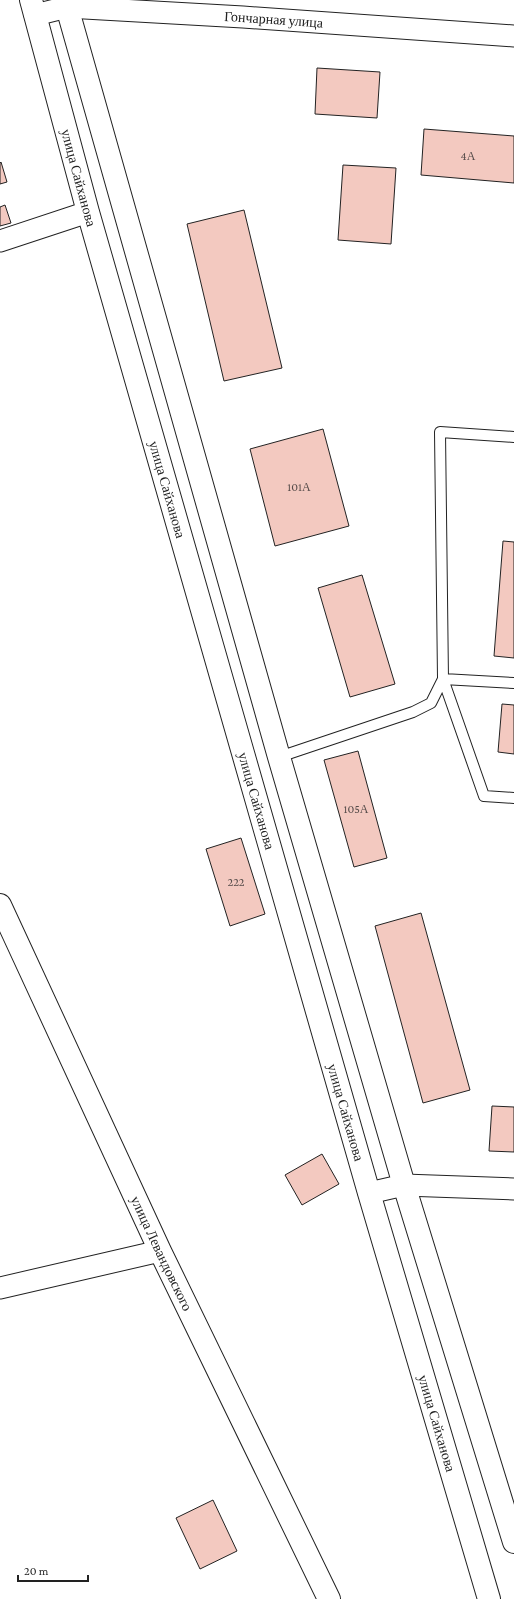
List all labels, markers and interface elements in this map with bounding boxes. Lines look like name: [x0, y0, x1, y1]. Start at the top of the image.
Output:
street label: Гончарная улица: [224, 8, 324, 31]
street label: улица Сайханова: [58, 127, 100, 229]
house number: 4А: [461, 149, 476, 163]
street label: улица Сайханова: [146, 439, 189, 541]
house number: 101А: [287, 480, 311, 494]
street label: улица Сайханова: [235, 750, 278, 852]
house number: 105А: [343, 802, 369, 816]
house number: 222: [227, 875, 245, 889]
street label: улица Сайханова: [324, 1062, 368, 1164]
street label: улица Левандовского: [128, 1193, 196, 1313]
street label: улица Сайханова: [415, 1373, 459, 1474]
scale bar: [18, 1557, 88, 1583]
text: 20 m: [24, 1564, 49, 1578]

